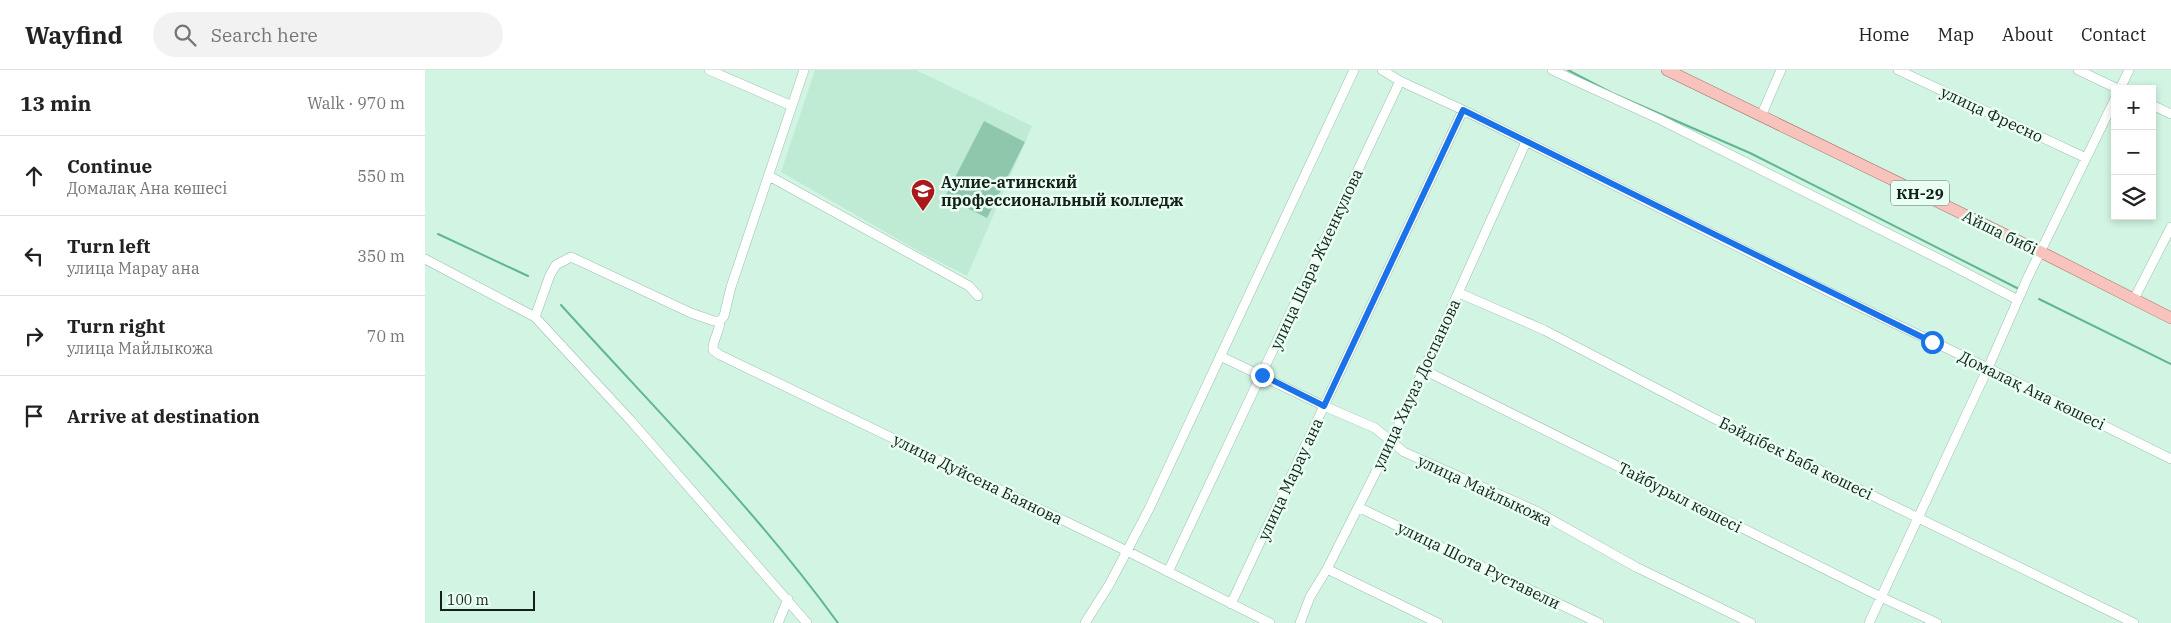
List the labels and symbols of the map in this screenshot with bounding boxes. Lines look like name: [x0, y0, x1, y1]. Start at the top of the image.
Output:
street label: улица Фресно: [1938, 82, 2046, 146]
street label: улица Шара Жиенкулова: [1265, 165, 1367, 353]
place label: Аулие-атинский профессиональный колледж: [941, 172, 1184, 210]
school or university icon: Аулие-атинский профессиональный колледж: [910, 178, 936, 212]
road number: КН-29: [1891, 180, 1949, 206]
street label: Айша бибі: [1959, 205, 2041, 259]
street label: улица Хиуаз Доспанова: [1368, 295, 1464, 473]
route start: [1921, 331, 1944, 354]
street label: Домалақ Ана көшесі: [1956, 346, 2108, 434]
route end: [1251, 364, 1274, 387]
street label: Бәйдібек Баба көшесі: [1716, 412, 1876, 504]
street label: улица Марау ана: [1253, 414, 1327, 543]
street label: улица Дуйсена Баянова: [890, 429, 1066, 529]
street label: улица Майлыкожа: [1414, 450, 1556, 530]
street label: Тайбурыл көшесі: [1615, 457, 1745, 537]
street label: улица Шота Руставели: [1394, 517, 1564, 613]
scale bar: [440, 588, 535, 611]

